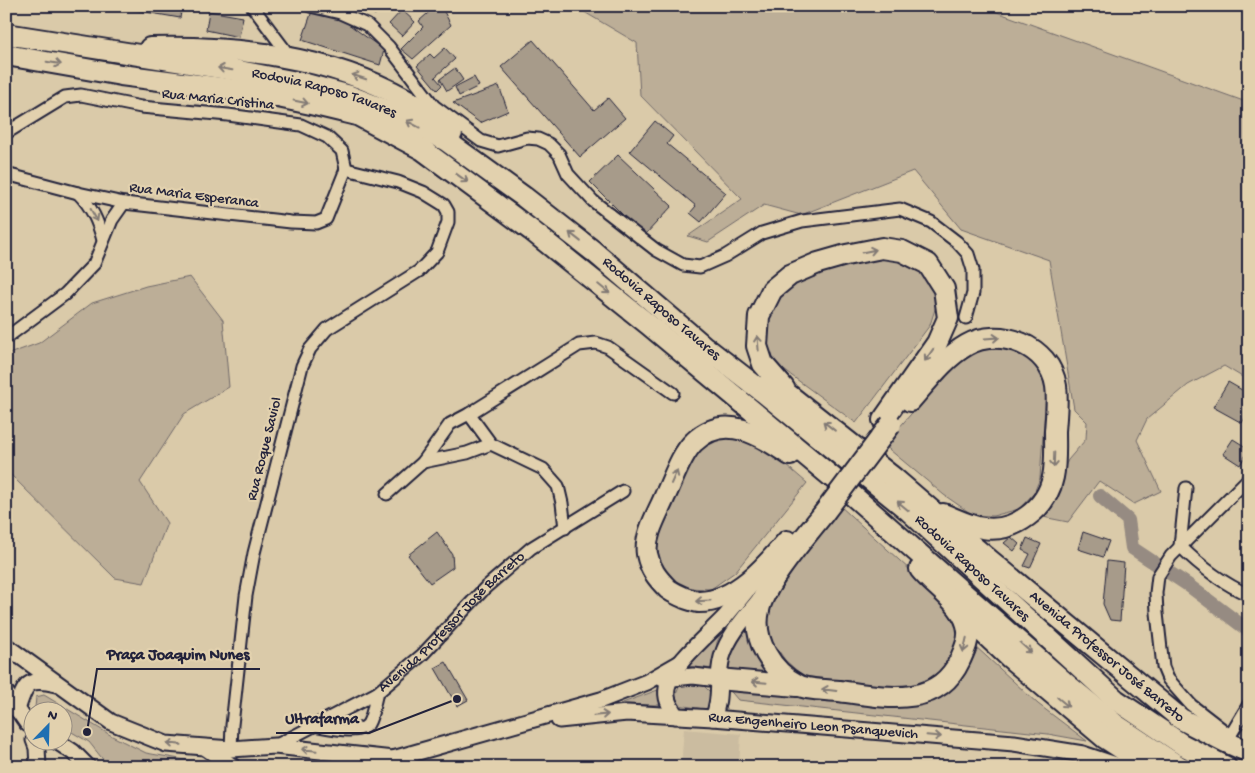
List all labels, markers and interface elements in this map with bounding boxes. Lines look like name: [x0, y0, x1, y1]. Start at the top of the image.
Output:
one-way arrow: [46, 58, 62, 68]
one-way arrow: [217, 64, 233, 74]
street label: Rodovia Raposo Tavares: [250, 65, 400, 123]
one-way arrow: [351, 72, 367, 81]
street label: Rua Maria Cristina: [161, 85, 276, 115]
one-way arrow: [293, 97, 309, 107]
one-way arrow: [406, 119, 421, 129]
one-way arrow: [455, 173, 469, 183]
street label: Rua Maria Esperanca: [128, 179, 260, 213]
one-way arrow: [90, 207, 100, 221]
one-way arrow: [568, 232, 581, 243]
one-way arrow: [861, 245, 877, 255]
street label: Rodovia Raposo Tavares: [598, 254, 724, 365]
one-way arrow: [597, 283, 610, 294]
one-way arrow: [984, 333, 1000, 343]
one-way arrow: [753, 335, 763, 351]
one-way arrow: [924, 348, 934, 362]
street label: Rua Roque Saviol: [243, 395, 287, 503]
one-way arrow: [823, 421, 836, 432]
one-way arrow: [1049, 452, 1059, 468]
one-way arrow: [670, 470, 679, 485]
one-way arrow: [897, 501, 910, 512]
street label: Rodovia Raposo Tavares: [910, 511, 1034, 626]
street label: Avenida Professor José Barreto: [375, 548, 529, 697]
street label: Avenida Professor José Barreto: [1025, 587, 1188, 727]
one-way arrow: [696, 596, 712, 605]
one-way arrow: [960, 637, 969, 653]
callout: Praça Joaquim Nunes: [97, 638, 260, 669]
one-way arrow: [1020, 642, 1033, 653]
text: Praça Joaquim Nunes: [106, 647, 250, 666]
one-way arrow: [751, 678, 767, 687]
one-way arrow: [821, 685, 837, 695]
one-way arrow: [1056, 696, 1069, 708]
north arrow: [22, 700, 72, 750]
callout: Ultrafarma: [276, 702, 369, 733]
text: N: [45, 707, 60, 726]
street label: Rua Engenheiro Leon Psanquevich: [708, 709, 919, 744]
text: Ultrafarma: [285, 710, 360, 730]
one-way arrow: [593, 710, 609, 720]
one-way arrow: [926, 731, 942, 741]
one-way arrow: [166, 740, 182, 749]
one-way arrow: [302, 745, 318, 755]

